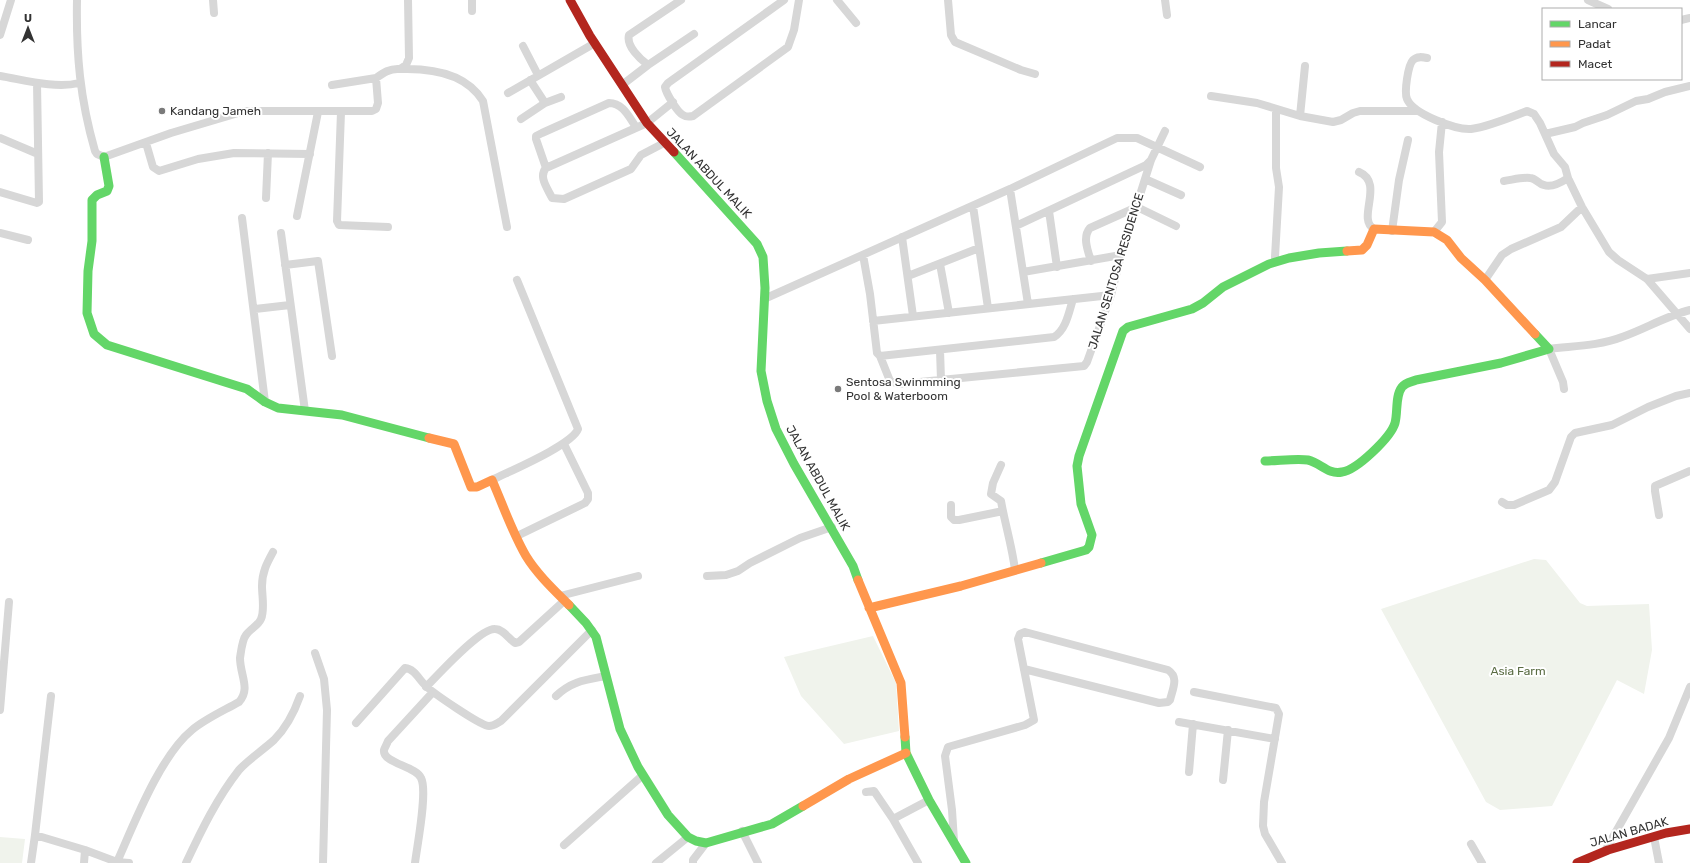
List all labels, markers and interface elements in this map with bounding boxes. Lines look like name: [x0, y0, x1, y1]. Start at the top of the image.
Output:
north arrow: [8, 8, 48, 48]
legend: [1542, 8, 1682, 80]
text: U: [24, 12, 32, 25]
text: Lancar: [1578, 17, 1617, 31]
text: Padat: [1578, 37, 1611, 51]
text: Macet: [1578, 57, 1612, 71]
place label: Kandang Jameh: [170, 104, 261, 118]
marker: Kandang Jameh: [157, 106, 167, 116]
street label: JALAN ABDUL MALIK: [664, 125, 755, 222]
street label: JALAN SENTOSA RESIDENCE: [1086, 191, 1146, 351]
place label: Sentosa Swinmming Pool & Waterboom: [846, 375, 961, 403]
marker: Sentosa Swinmming Pool & Waterboom: [833, 384, 843, 394]
street label: JALAN ABDUL MALIK: [783, 423, 853, 534]
park label: Asia Farm: [1490, 664, 1546, 678]
street label: JALAN BADAK: [1588, 814, 1671, 850]

